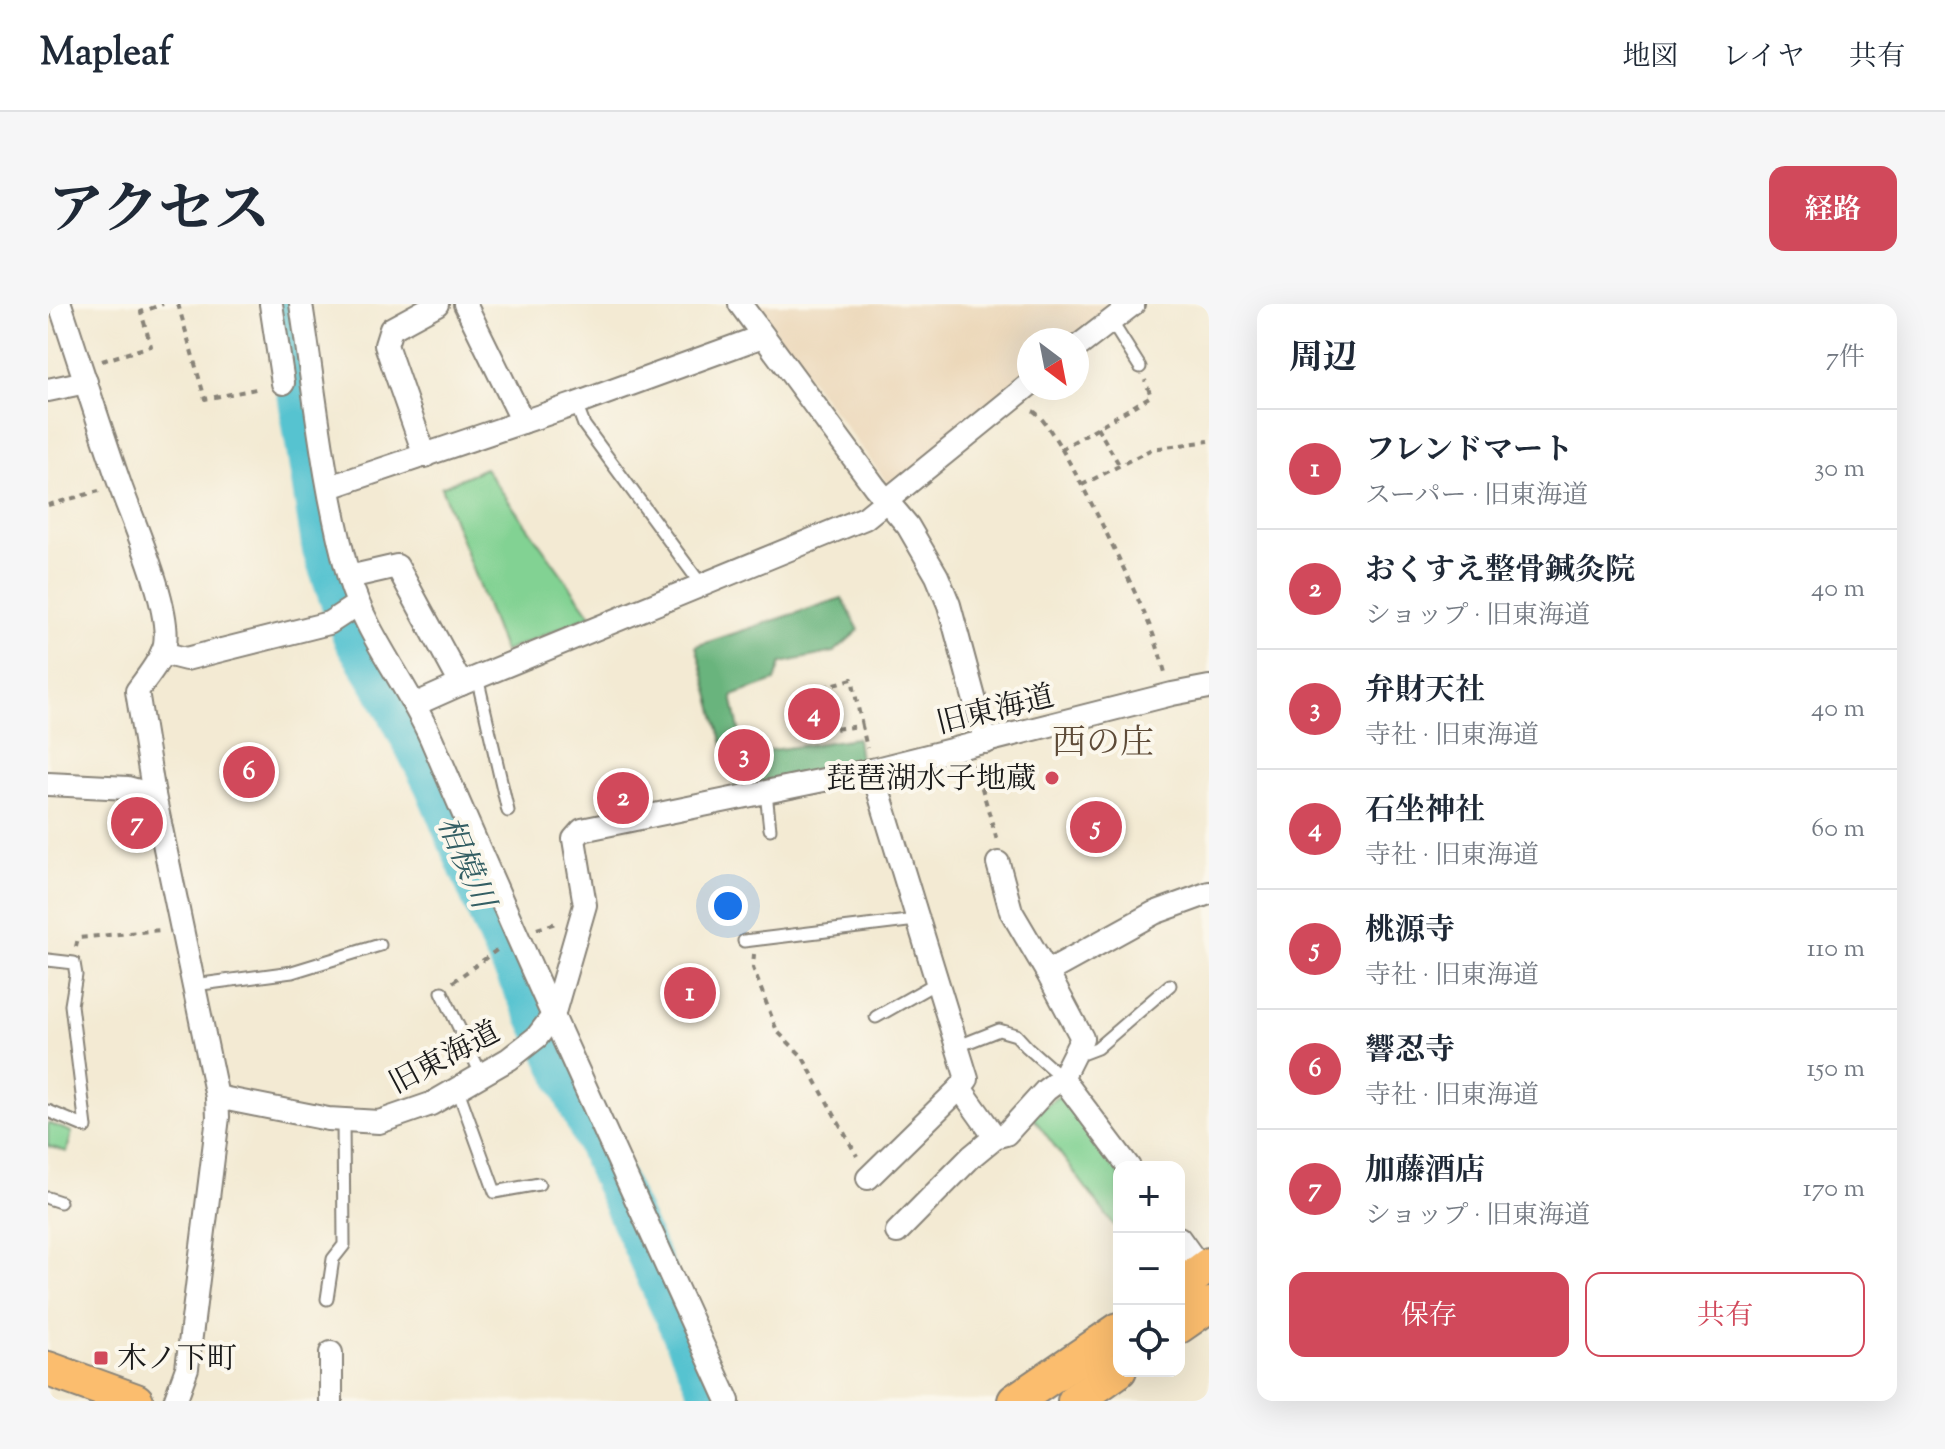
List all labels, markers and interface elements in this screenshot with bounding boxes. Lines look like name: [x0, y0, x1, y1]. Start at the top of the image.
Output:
text: Mapleaf: [40, 28, 172, 82]
text: 地図: [1622, 38, 1678, 78]
text: レイヤ: [1722, 38, 1805, 78]
text: 共有: [1849, 38, 1905, 78]
button: 経路: [1769, 166, 1897, 251]
text: アクセス: [48, 173, 270, 254]
north arrow: [1017, 328, 1089, 400]
text: 周辺: [1289, 335, 1357, 384]
text: 7件: [1826, 340, 1865, 377]
text: フレンドマート: [1365, 430, 1573, 473]
text: 1: [1311, 451, 1319, 488]
text: 30 m: [1814, 451, 1865, 488]
text: スーパー · 旧東海道: [1365, 478, 1588, 515]
text: おくすえ整骨鍼灸院: [1365, 550, 1635, 593]
text: 2: [1309, 571, 1321, 608]
text: 40 m: [1811, 571, 1865, 608]
text: ショップ · 旧東海道: [1365, 598, 1590, 635]
text: 弁財天社: [1365, 670, 1485, 713]
street label: 旧東海道: [932, 676, 1059, 747]
pin: 4: [788, 684, 840, 744]
text: 3: [1310, 691, 1320, 728]
text: 40 m: [1811, 691, 1865, 728]
text: 寺社 · 旧東海道: [1365, 718, 1539, 755]
district label: 西の庄: [1052, 720, 1154, 769]
pin: 3: [718, 725, 770, 785]
pin: 6: [223, 742, 275, 802]
place label: 琵琶湖水子地蔵: [826, 759, 1036, 802]
pin: 2: [597, 768, 649, 828]
marker: 琵琶湖水子地蔵: [1043, 769, 1061, 787]
text: 石坐神社: [1365, 790, 1485, 833]
pin: 7: [111, 793, 163, 853]
pin: 5: [1070, 797, 1122, 857]
water label: 相模川: [424, 810, 505, 919]
text: 4: [1308, 811, 1322, 848]
text: 60 m: [1811, 811, 1865, 848]
text: 寺社 · 旧東海道: [1365, 838, 1539, 875]
your location: [708, 886, 748, 926]
text: 桃源寺: [1365, 910, 1455, 953]
text: 5: [1311, 931, 1319, 968]
text: 110 m: [1807, 931, 1865, 968]
text: 寺社 · 旧東海道: [1365, 958, 1539, 995]
pin: 1: [664, 963, 716, 1023]
street label: 旧東海道: [382, 1012, 508, 1106]
text: 響忍寺: [1365, 1030, 1455, 1073]
text: 6: [1309, 1051, 1321, 1088]
text: 150 m: [1806, 1051, 1865, 1088]
text: 寺社 · 旧東海道: [1365, 1078, 1539, 1115]
text: 加藤酒店: [1365, 1150, 1485, 1193]
map controls: [1113, 1161, 1185, 1377]
button: +: [1113, 1161, 1185, 1233]
text: 7: [1308, 1171, 1322, 1208]
text: 170 m: [1803, 1171, 1865, 1208]
text: ショップ · 旧東海道: [1365, 1198, 1590, 1235]
button: −: [1113, 1233, 1185, 1305]
button: 保存: [1289, 1272, 1569, 1357]
button: 共有: [1585, 1272, 1865, 1357]
button: locate: [1113, 1305, 1185, 1377]
place label: 木ノ下町: [117, 1339, 237, 1382]
marker: 木ノ下町: [92, 1349, 110, 1367]

